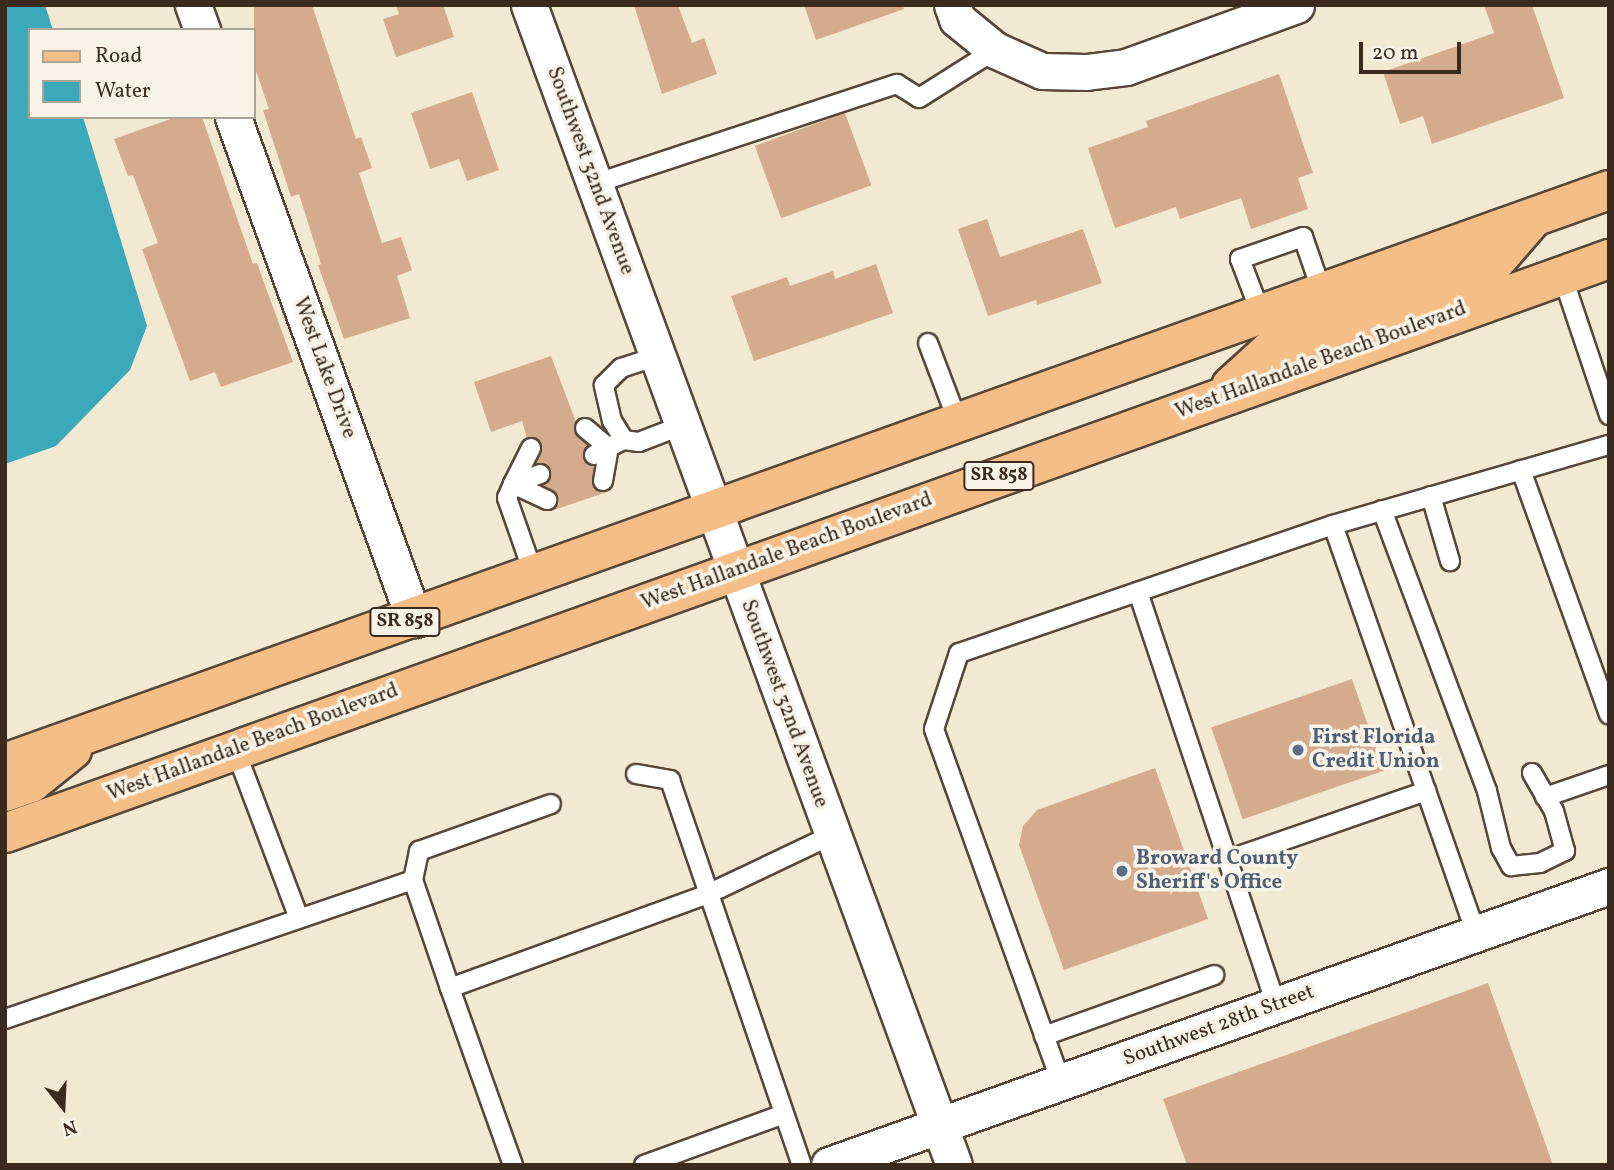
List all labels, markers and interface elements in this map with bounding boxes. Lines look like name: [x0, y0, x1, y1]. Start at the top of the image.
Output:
legend: [28, 28, 256, 119]
scale bar: [1362, 28, 1464, 72]
text: 20 m: [1372, 39, 1418, 68]
text: Road: [95, 42, 142, 71]
street label: Southwest 32nd Avenue: [541, 64, 639, 278]
text: Water: [95, 77, 151, 106]
street label: West Lake Drive: [287, 294, 361, 442]
street label: West Hallandale Beach Boulevard: [1172, 297, 1470, 425]
road number: SR 858: [962, 461, 1036, 491]
street label: West Hallandale Beach Boulevard: [638, 488, 936, 616]
street label: Southwest 32nd Avenue: [735, 597, 833, 811]
road number: SR 858: [368, 607, 442, 638]
street label: West Hallandale Beach Boulevard: [104, 679, 402, 807]
place label: First Florida Credit Union: [1312, 725, 1440, 775]
marker: First Florida Credit Union: [1290, 742, 1306, 758]
place label: Broward County Sheriff's Office: [1136, 846, 1298, 896]
marker: Broward County Sheriff's Office: [1114, 863, 1130, 879]
street label: Southwest 28th Street: [1120, 980, 1318, 1072]
north arrow: [28, 1072, 98, 1142]
text: N: [59, 1112, 80, 1141]

